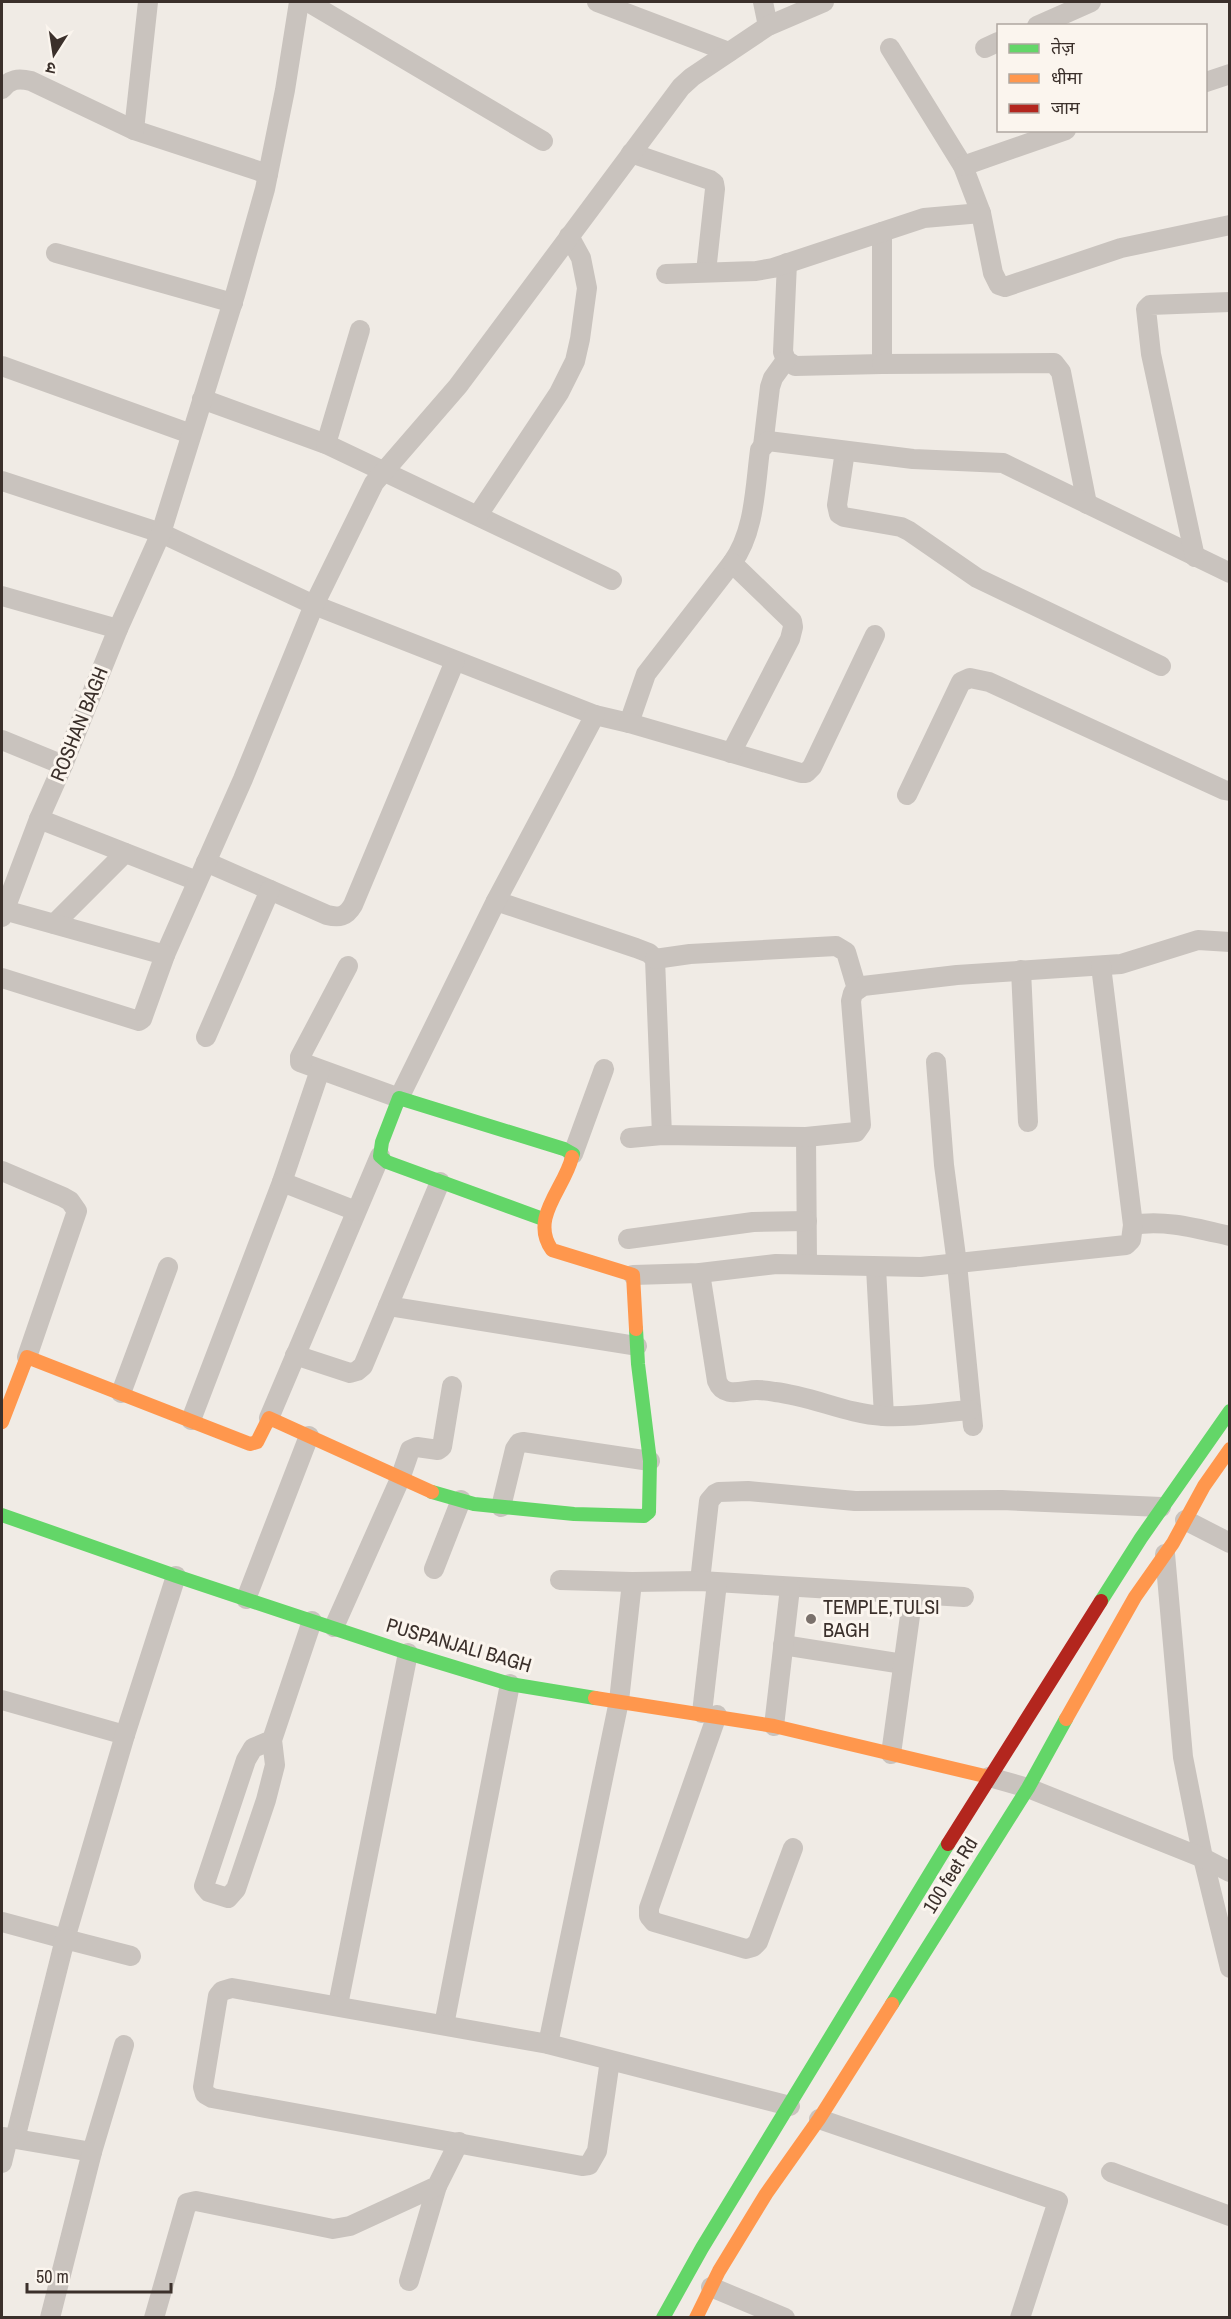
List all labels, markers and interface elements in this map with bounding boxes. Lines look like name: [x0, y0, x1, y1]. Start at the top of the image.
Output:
north arrow: [24, 24, 84, 84]
legend: [997, 24, 1207, 132]
text: तेज़: [1051, 35, 1075, 60]
text: उ: [43, 57, 58, 80]
text: धीमा: [1051, 65, 1082, 90]
text: जाम: [1051, 95, 1081, 120]
street label: ROSHAN BAGH: [43, 663, 114, 785]
place label: TEMPLE,TULSI BAGH: [823, 1593, 940, 1643]
street label: PUSPANJALI BAGH: [383, 1611, 535, 1678]
marker: TEMPLE,TULSI BAGH: [804, 1612, 818, 1626]
street label: 100 feet Rd: [916, 1832, 983, 1918]
scale bar: [27, 2256, 171, 2294]
text: 50 m: [36, 2264, 69, 2289]

